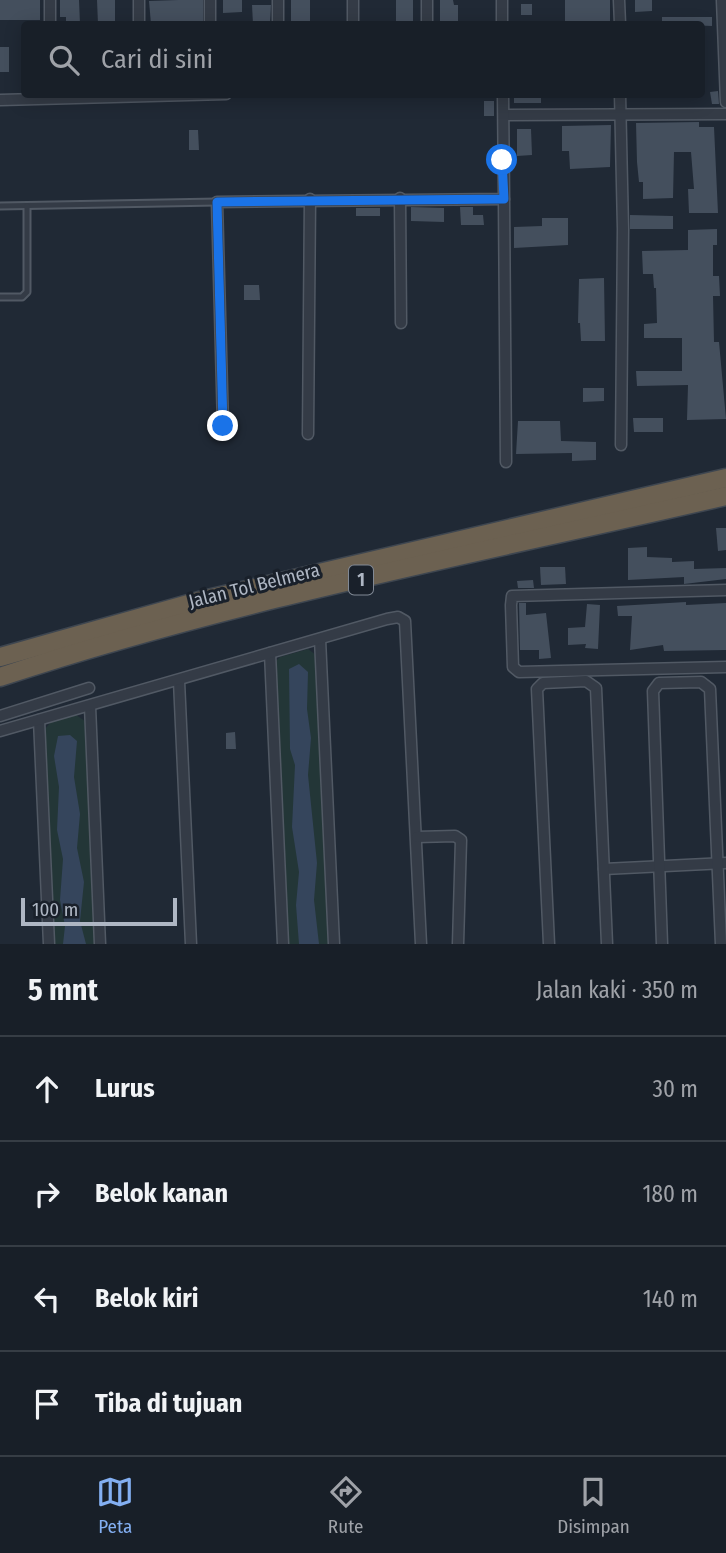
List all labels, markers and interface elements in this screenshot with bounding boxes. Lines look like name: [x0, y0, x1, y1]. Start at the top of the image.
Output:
search box: [21, 21, 705, 98]
icon: search: [45, 41, 83, 79]
text: Cari di sini: [101, 44, 213, 75]
route start: [486, 144, 517, 175]
route end: [207, 410, 238, 441]
street label: Jalan Tol Belmera: [186, 558, 322, 613]
road number: 1: [349, 566, 373, 594]
scale bar: [21, 895, 177, 927]
text: 100 m: [32, 898, 78, 921]
text: 5 mnt: [28, 972, 98, 1008]
text: Jalan kaki · 350 m: [536, 976, 698, 1004]
icon: ahead: [28, 1070, 66, 1108]
text: Lurus: [95, 1073, 155, 1104]
text: 30 m: [653, 1075, 698, 1103]
icon: right: [28, 1175, 66, 1213]
text: Belok kanan: [95, 1178, 228, 1209]
text: 180 m: [642, 1180, 698, 1208]
icon: left: [28, 1280, 66, 1318]
text: Belok kiri: [95, 1283, 198, 1314]
text: 140 m: [643, 1285, 698, 1313]
icon: arrive: [28, 1385, 66, 1423]
text: Tiba di tujuan: [95, 1388, 242, 1419]
tab: Peta: [96, 1473, 134, 1538]
tab: Rute: [327, 1473, 365, 1538]
tab: Disimpan: [557, 1473, 630, 1538]

